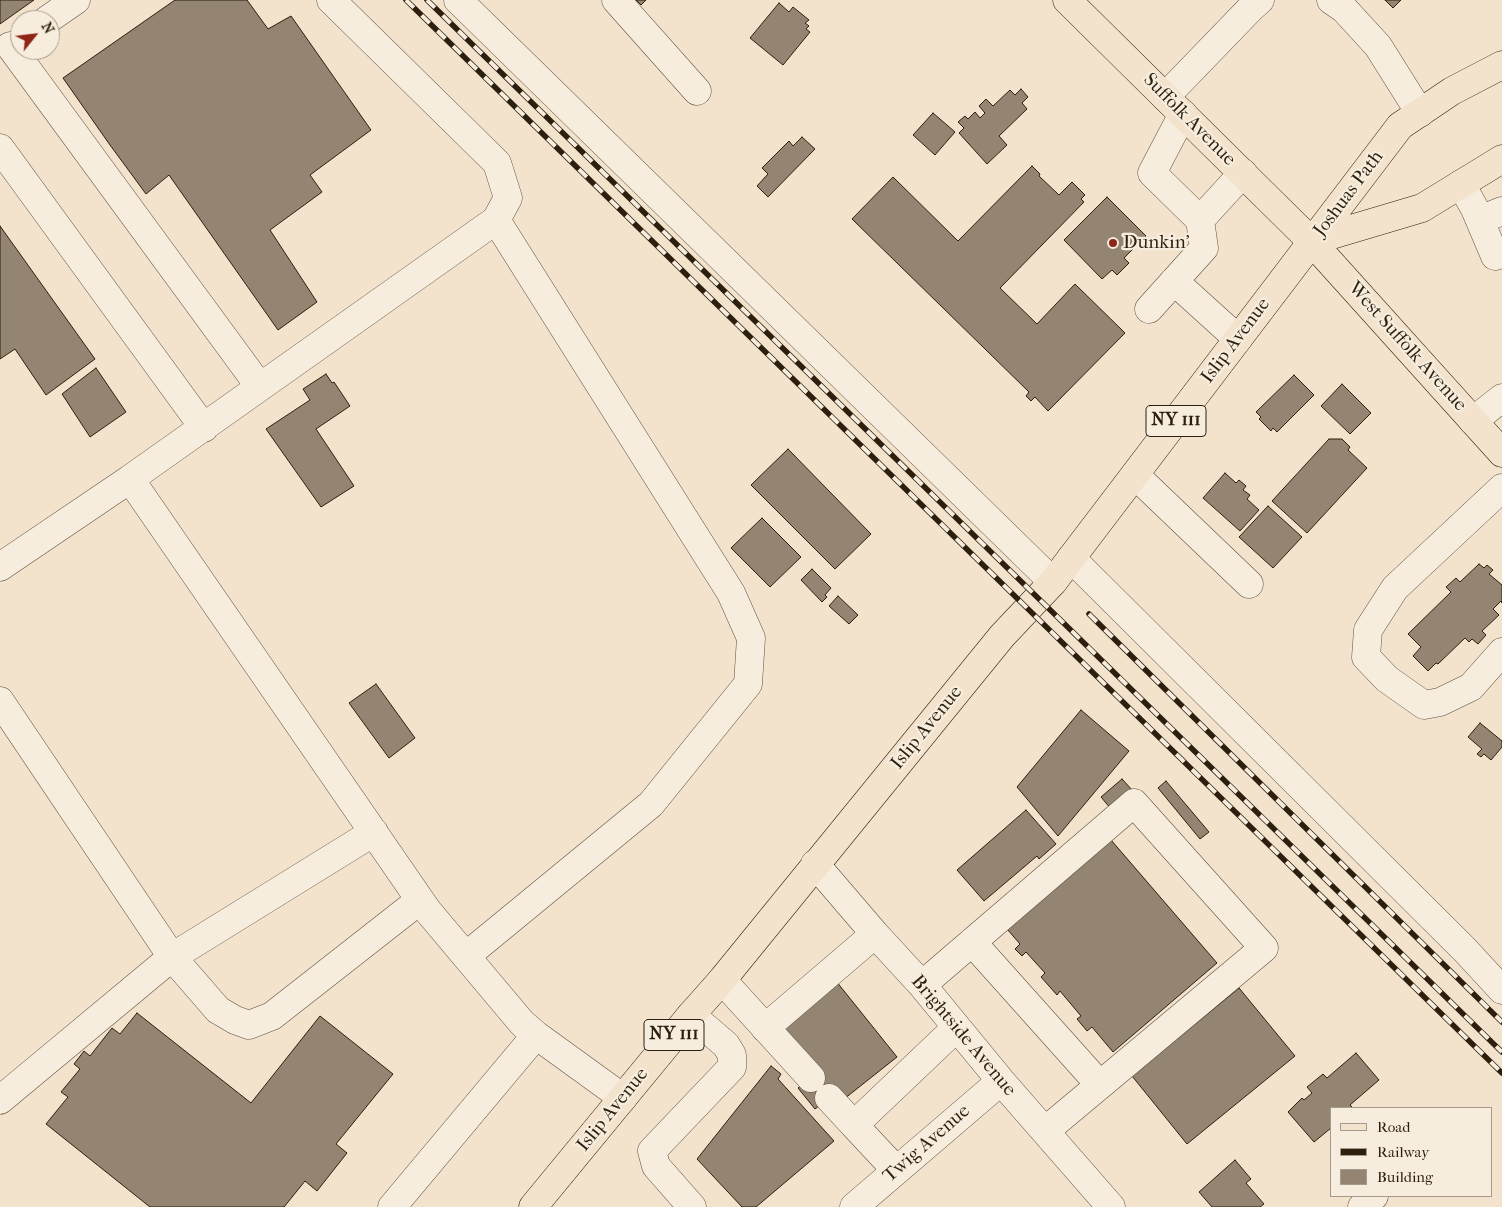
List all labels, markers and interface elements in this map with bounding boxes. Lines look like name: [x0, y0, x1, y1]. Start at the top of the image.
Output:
north arrow: [10, 10, 60, 60]
text: N: [38, 19, 58, 37]
street label: Suffolk Avenue: [1138, 69, 1240, 171]
street label: Joshuas Path: [1309, 146, 1389, 242]
place label: Dunkin': [1123, 232, 1190, 254]
marker: Dunkin': [1107, 237, 1119, 249]
street label: West Suffolk Avenue: [1343, 278, 1471, 416]
street label: Islip Avenue: [1197, 294, 1275, 388]
road number: NY 111: [1146, 406, 1206, 436]
street label: Islip Avenue: [886, 682, 968, 774]
street label: Brightside Avenue: [906, 971, 1020, 1101]
road number: NY 111: [644, 1020, 704, 1050]
street label: Islip Avenue: [572, 1064, 654, 1156]
street label: Twig Avenue: [879, 1100, 975, 1188]
legend: [1330, 1107, 1492, 1197]
text: Road: [1377, 1118, 1410, 1136]
text: Railway: [1377, 1143, 1429, 1161]
text: Building: [1377, 1168, 1433, 1186]

